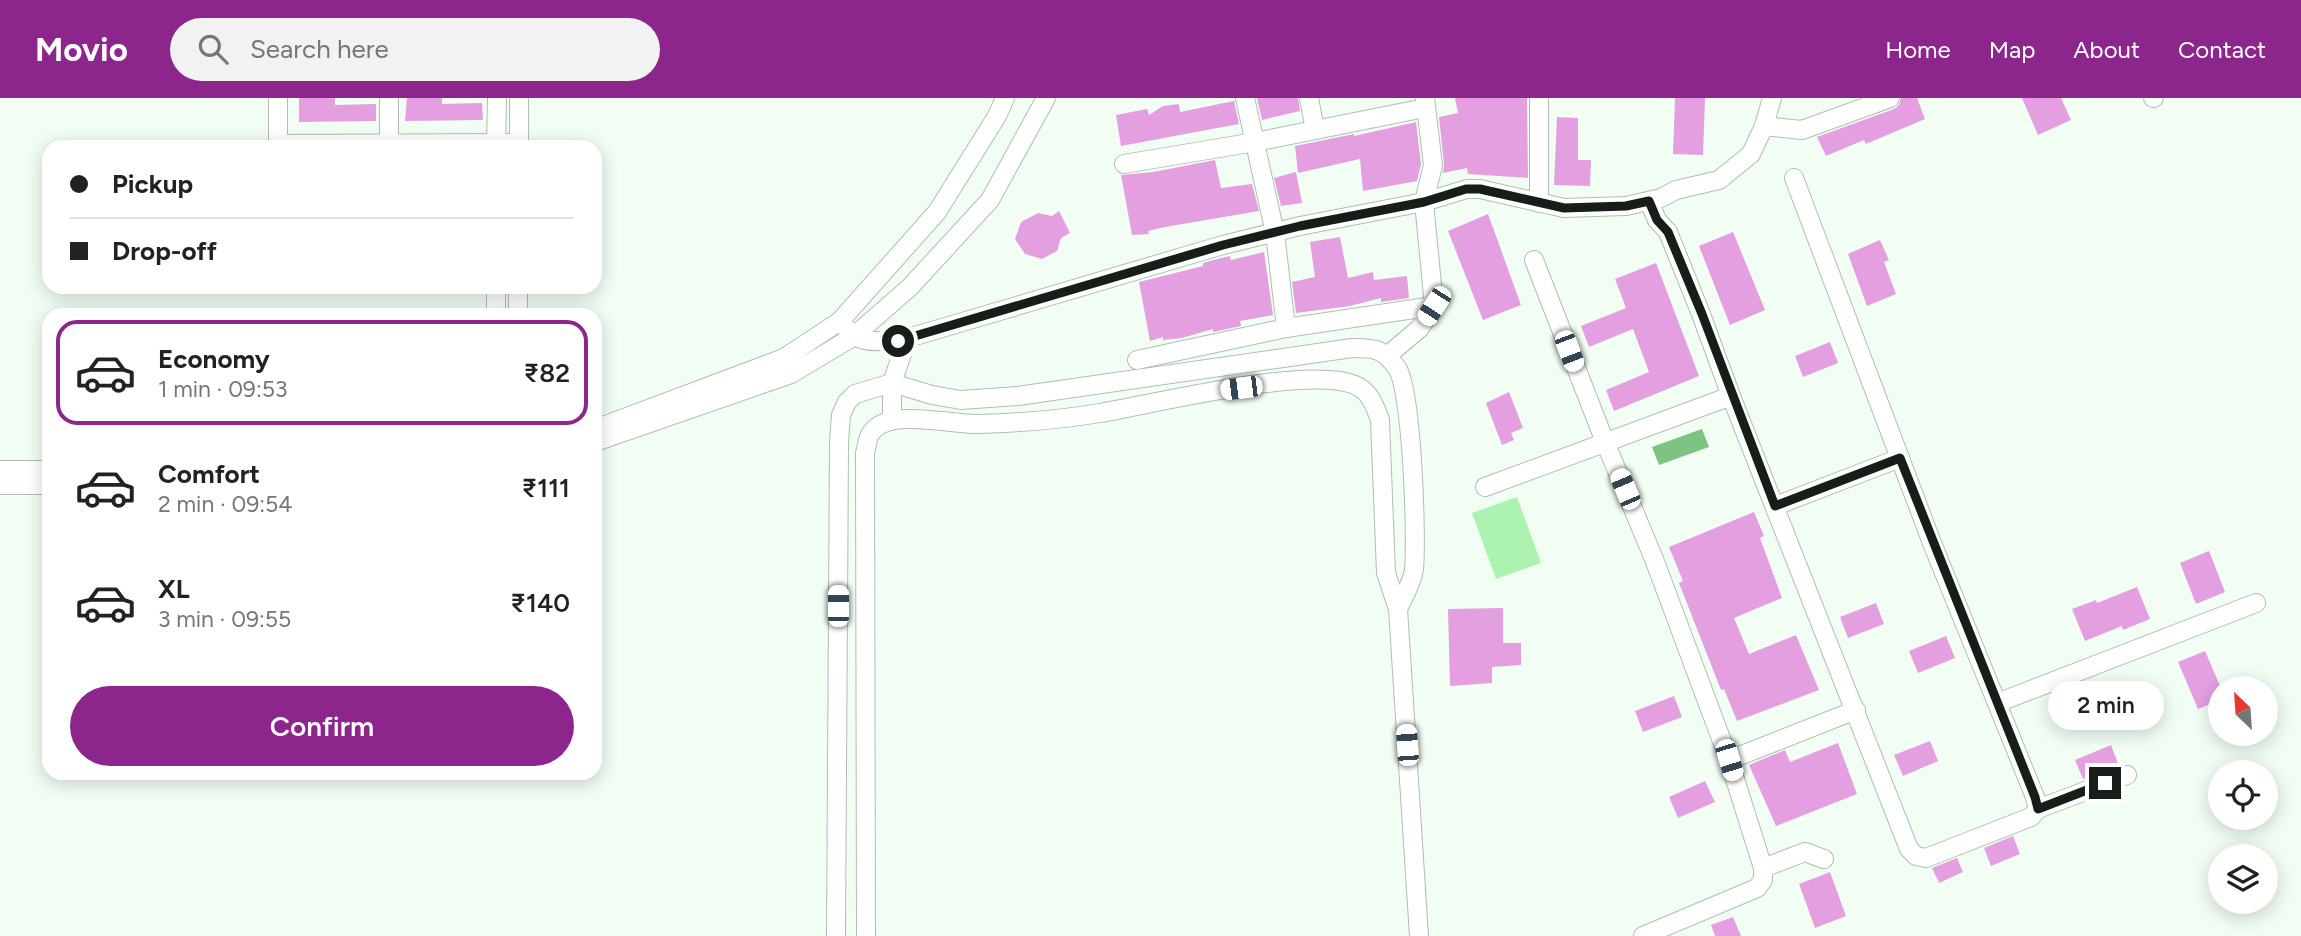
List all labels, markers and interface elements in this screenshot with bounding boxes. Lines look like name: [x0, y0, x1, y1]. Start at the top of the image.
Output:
search box: [170, 18, 660, 81]
text: Movio: [35, 30, 128, 69]
icon: search: [194, 30, 232, 68]
text: Search here: [250, 33, 389, 65]
text: Home: [1885, 35, 1951, 64]
text: Map: [1989, 35, 2035, 64]
text: About: [2073, 35, 2140, 64]
text: Contact: [2178, 35, 2266, 64]
text: Pickup: [112, 168, 193, 200]
text: Drop-off: [112, 235, 217, 267]
car: [1414, 283, 1455, 329]
route start: [882, 325, 914, 357]
car: [1552, 328, 1587, 374]
icon: car: [74, 341, 137, 404]
text: Economy: [158, 343, 270, 375]
text: ₹82: [523, 357, 570, 389]
text: 1 min · 09:53: [158, 375, 287, 403]
car: [1219, 375, 1264, 401]
icon: car: [74, 456, 137, 519]
text: Comfort: [158, 458, 260, 490]
car: [1608, 466, 1643, 512]
text: ₹111: [521, 472, 570, 504]
text: 2 min · 09:54: [158, 490, 293, 518]
icon: car: [74, 571, 137, 634]
text: XL: [158, 573, 190, 605]
car: [828, 585, 849, 627]
text: ₹140: [510, 587, 570, 619]
text: 3 min · 09:55: [158, 605, 291, 633]
north arrow: [2208, 676, 2278, 746]
map controls: [2208, 676, 2278, 914]
callout: 2 min: [2047, 682, 2163, 730]
button: Confirm: [70, 686, 574, 766]
text: 2 min: [2077, 691, 2135, 719]
car: [1396, 723, 1419, 767]
car: [1713, 737, 1746, 783]
button: locate: [2208, 760, 2278, 830]
route end: [2089, 767, 2121, 799]
button: layers: [2208, 844, 2278, 914]

